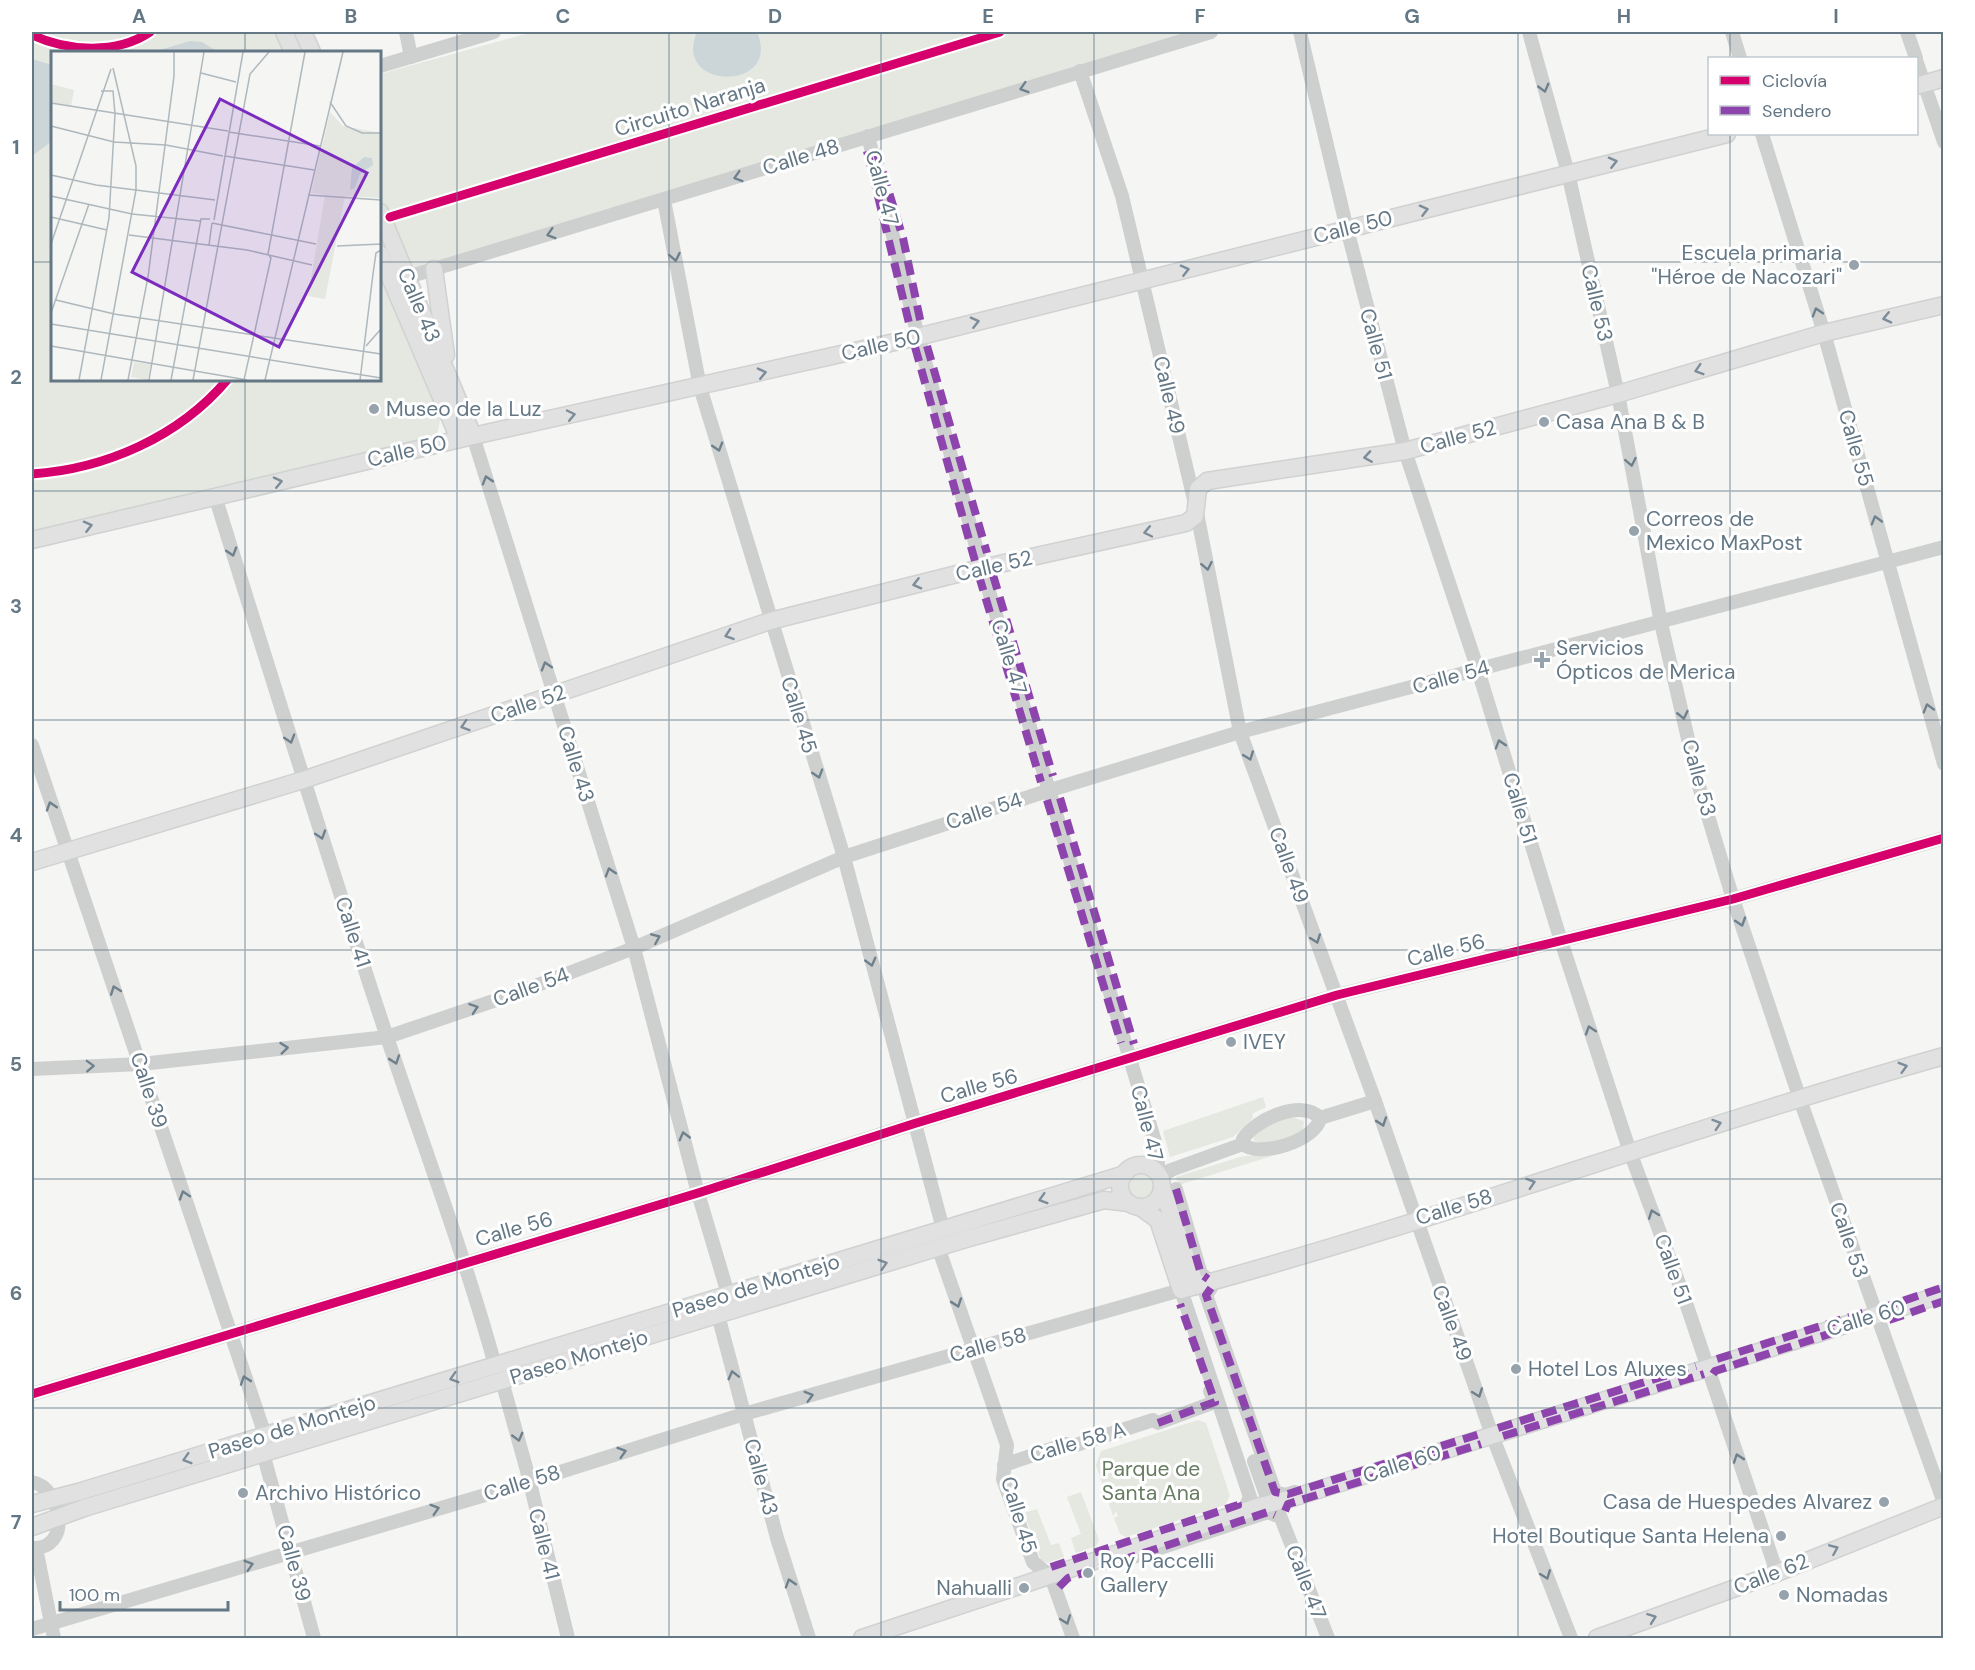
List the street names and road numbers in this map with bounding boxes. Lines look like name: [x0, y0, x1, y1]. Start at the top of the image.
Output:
street label: Circuito Naranja: [611, 71, 769, 143]
street label: Calle 48: [759, 132, 843, 182]
street label: Calle 47: [858, 147, 906, 229]
street label: Calle 50: [1311, 204, 1395, 250]
street label: Calle 53: [1575, 262, 1619, 344]
street label: Calle 43: [391, 263, 447, 347]
street label: Calle 51: [1353, 305, 1399, 383]
street label: Calle 50: [839, 322, 923, 368]
street label: Calle 49: [1146, 353, 1192, 437]
street label: Calle 55: [1832, 406, 1880, 490]
street label: Calle 52: [1417, 413, 1499, 461]
street label: Calle 50: [365, 428, 449, 474]
street label: Calle 52: [953, 544, 1035, 588]
street label: Calle 47: [984, 616, 1034, 698]
street label: Calle 54: [1409, 653, 1493, 701]
street label: Calle 45: [774, 673, 824, 757]
street label: Calle 52: [487, 678, 569, 730]
street label: Calle 43: [551, 722, 601, 806]
street label: Calle 53: [1675, 736, 1723, 820]
street label: Calle 51: [1496, 769, 1544, 847]
street label: Calle 54: [942, 785, 1026, 837]
street label: Calle 49: [1262, 823, 1316, 907]
street label: Calle 41: [328, 893, 378, 971]
street label: Calle 56: [1404, 927, 1488, 973]
street label: Calle 54: [489, 960, 573, 1014]
street label: Calle 39: [124, 1048, 174, 1132]
street label: Calle 56: [937, 1062, 1021, 1110]
street label: Calle 47: [1124, 1082, 1170, 1164]
street label: Calle 58: [1412, 1182, 1496, 1232]
street label: Calle 53: [1823, 1198, 1875, 1282]
street label: Calle 56: [472, 1205, 556, 1253]
street label: Calle 51: [1647, 1230, 1699, 1308]
street label: Paseo de Montejo: [669, 1247, 843, 1325]
street label: Calle 49: [1425, 1281, 1479, 1365]
street label: Calle 60: [1823, 1293, 1909, 1343]
street label: Calle 58: [946, 1321, 1030, 1369]
street label: Paseo Montejo: [506, 1323, 652, 1391]
street label: Paseo de Montejo: [205, 1388, 379, 1466]
street label: Calle 58 A: [1027, 1415, 1129, 1469]
street label: Calle 43: [737, 1435, 785, 1519]
street label: Calle 60: [1359, 1438, 1445, 1490]
street label: Calle 58: [480, 1458, 564, 1508]
street label: Calle 45: [994, 1473, 1044, 1557]
street label: Calle 41: [522, 1505, 566, 1583]
street label: Calle 39: [270, 1522, 318, 1604]
street label: Calle 47: [1279, 1541, 1333, 1623]
street label: Calle 62: [1730, 1547, 1812, 1601]

